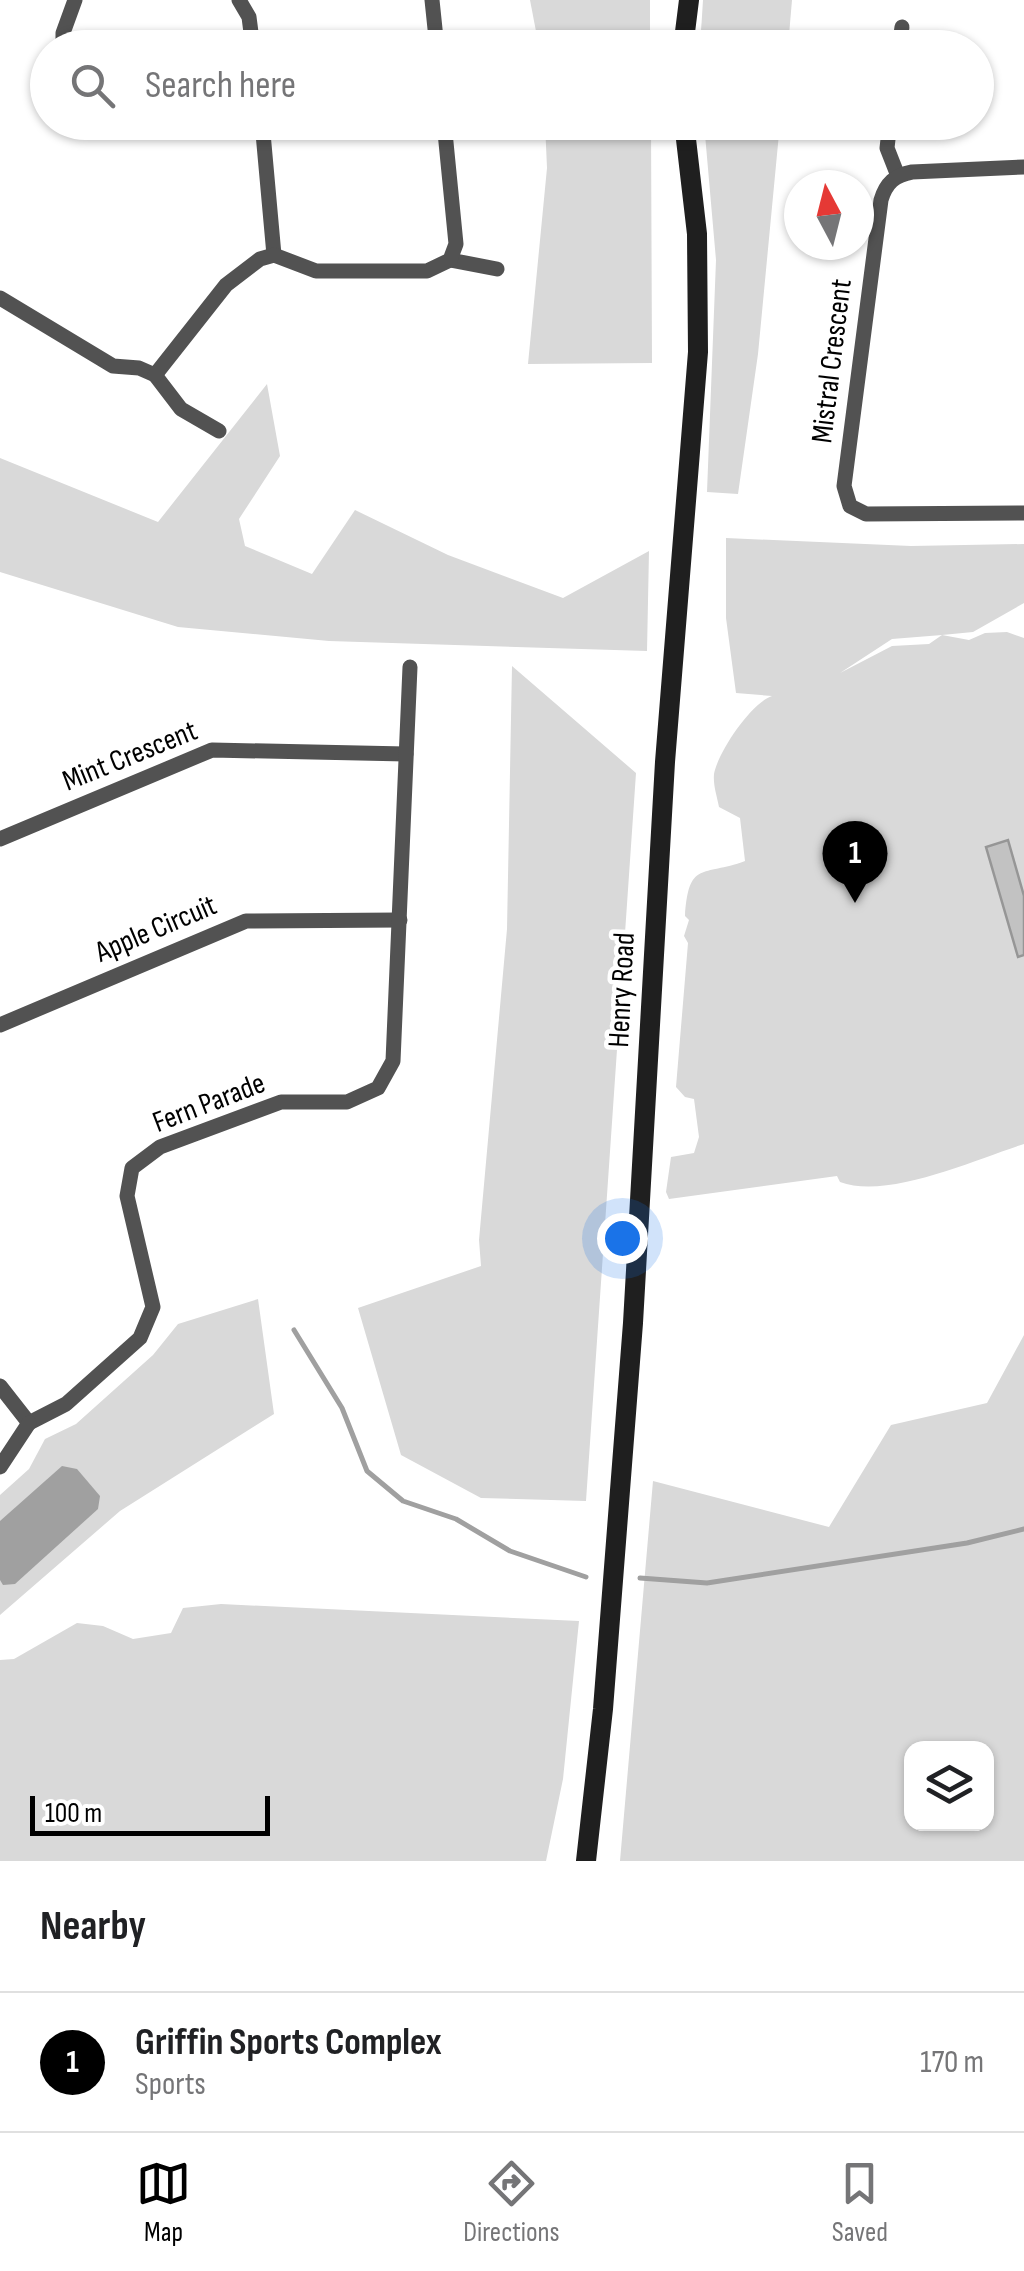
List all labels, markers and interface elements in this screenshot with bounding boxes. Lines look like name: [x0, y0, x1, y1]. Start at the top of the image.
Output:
search box: [30, 30, 994, 140]
icon: search: [65, 58, 120, 113]
text: Search here: [145, 63, 296, 108]
north arrow: [784, 170, 874, 260]
street label: Mistral Crescent: [804, 277, 860, 445]
street label: Mint Crescent: [57, 713, 203, 799]
pin: 1: [822, 820, 888, 903]
street label: Apple Circuit: [89, 887, 222, 971]
street label: Henry Road: [601, 931, 643, 1049]
street label: Fern Parade: [148, 1065, 270, 1141]
your location: [597, 1213, 648, 1264]
map controls: [904, 1741, 994, 1831]
button: layers: [904, 1741, 994, 1831]
scale bar: [30, 1791, 270, 1836]
text: 100 m: [45, 1797, 102, 1830]
text: Nearby: [40, 1901, 146, 1952]
text: Griffin Sports Complex: [135, 2020, 442, 2065]
text: 1: [66, 2043, 79, 2082]
text: 170 m: [920, 2043, 984, 2082]
text: Sports: [135, 2065, 206, 2104]
tab: Map: [136, 2156, 191, 2249]
tab: Directions: [463, 2156, 560, 2249]
tab: Saved: [832, 2156, 888, 2249]

